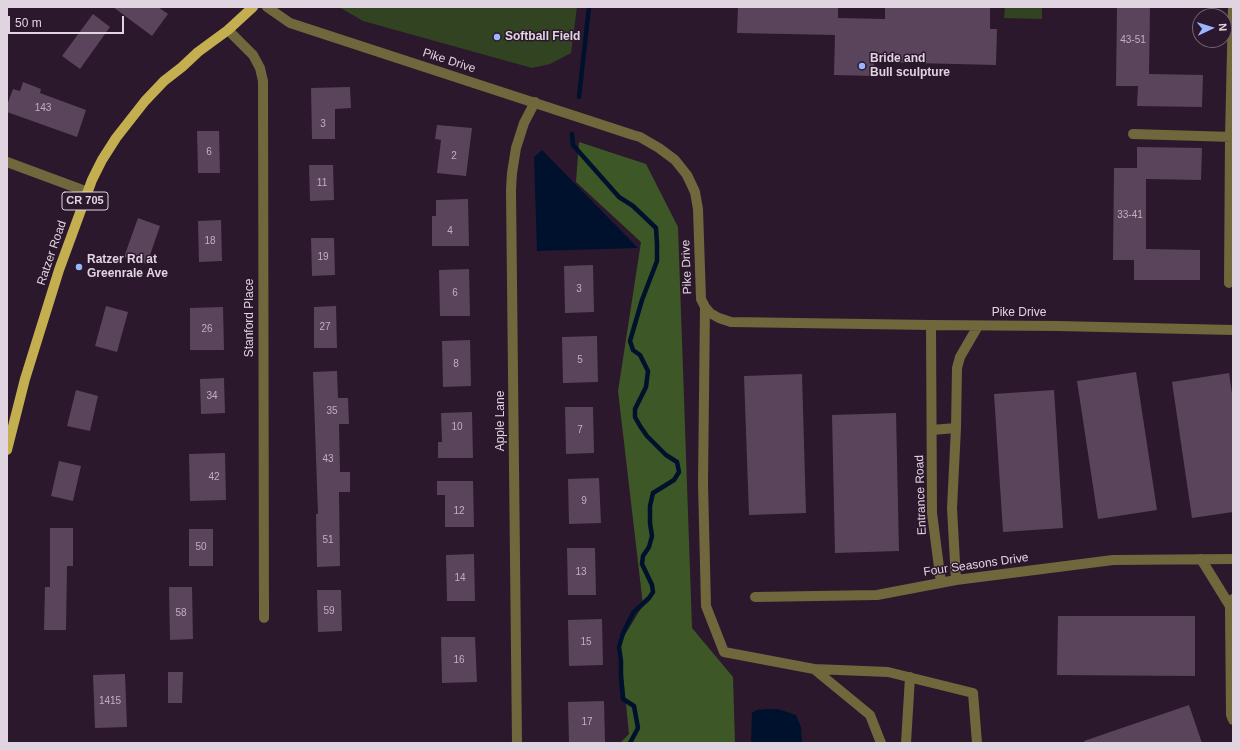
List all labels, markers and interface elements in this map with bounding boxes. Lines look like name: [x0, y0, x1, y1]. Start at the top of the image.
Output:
scale bar: [10, 8, 126, 34]
north arrow: [1192, 8, 1232, 48]
text: 50 m: [15, 16, 42, 30]
text: N: [1217, 23, 1229, 32]
place label: Softball Field: [505, 30, 580, 44]
marker: Softball Field: [492, 32, 502, 42]
house number: 43-51: [1120, 34, 1146, 46]
street label: Pike Drive: [421, 46, 477, 76]
place label: Bride and Bull sculpture: [870, 52, 950, 80]
marker: Bride and Bull sculpture: [857, 61, 867, 71]
house number: 143: [35, 102, 51, 114]
house number: 3: [320, 118, 326, 130]
house number: 6: [206, 146, 212, 158]
house number: 2: [451, 150, 457, 162]
house number: 11: [317, 177, 327, 189]
road number: CR 705: [62, 192, 108, 210]
house number: 33-41: [1117, 209, 1143, 221]
street label: Ratzer Road: [34, 219, 70, 287]
house number: 4: [447, 225, 453, 237]
house number: 18: [204, 235, 216, 247]
street label: Pike Drive: [679, 239, 695, 295]
house number: 19: [317, 251, 329, 263]
place label: Ratzer Rd at Greenrale Ave: [87, 253, 168, 281]
marker: Ratzer Rd at Greenrale Ave: [74, 262, 84, 272]
street label: Stanford Place: [243, 279, 257, 357]
house number: 3: [576, 283, 582, 295]
house number: 6: [452, 287, 458, 299]
street label: Pike Drive: [992, 306, 1046, 320]
house number: 27: [319, 321, 331, 333]
house number: 26: [201, 323, 213, 335]
house number: 5: [577, 354, 583, 366]
house number: 8: [453, 358, 459, 370]
house number: 34: [206, 390, 218, 402]
street label: Apple Lane: [494, 391, 508, 451]
house number: 35: [326, 405, 338, 417]
house number: 10: [451, 421, 463, 433]
house number: 7: [577, 424, 583, 436]
house number: 43: [322, 453, 334, 465]
street label: Entrance Road: [912, 455, 930, 535]
house number: 42: [208, 471, 220, 483]
house number: 9: [581, 495, 587, 507]
house number: 12: [453, 505, 465, 517]
house number: 51: [322, 534, 334, 546]
house number: 50: [195, 541, 207, 553]
street label: Four Seasons Drive: [922, 550, 1030, 580]
house number: 13: [575, 566, 587, 578]
house number: 14: [454, 572, 466, 584]
house number: 59: [323, 605, 335, 617]
house number: 58: [175, 607, 187, 619]
house number: 15: [580, 636, 592, 648]
house number: 16: [453, 654, 465, 666]
house number: 1415: [99, 695, 121, 707]
house number: 17: [581, 716, 593, 728]

